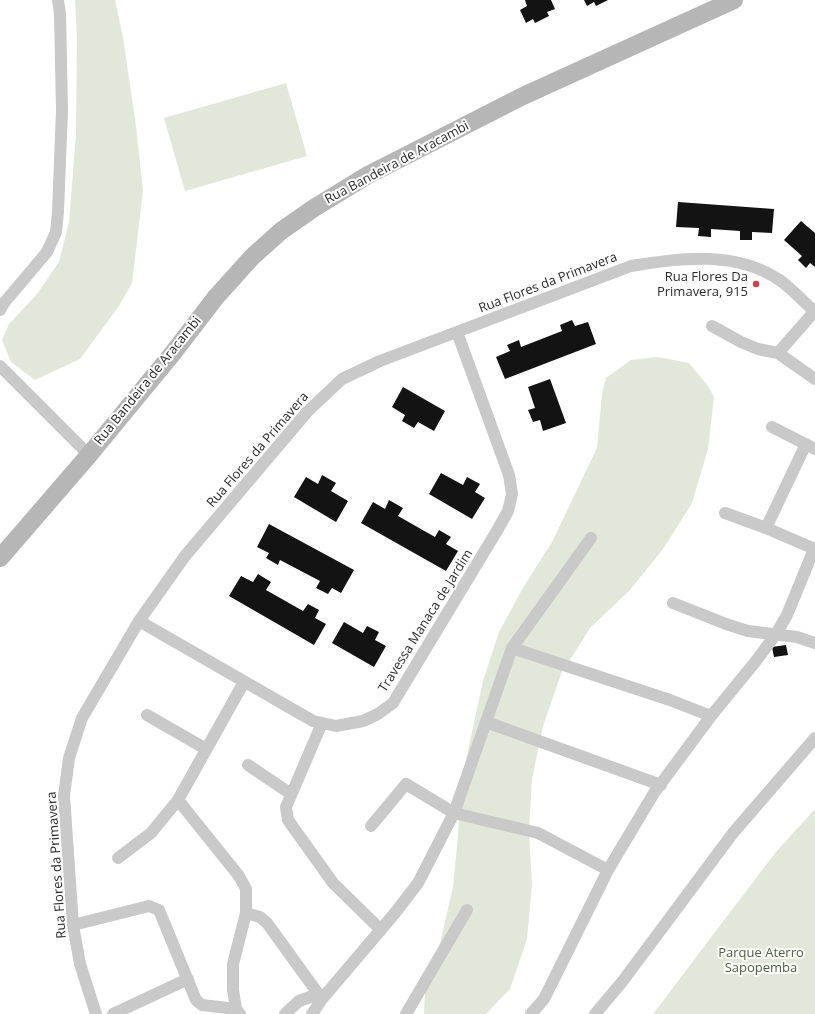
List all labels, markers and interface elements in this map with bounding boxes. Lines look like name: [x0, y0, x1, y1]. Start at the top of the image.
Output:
street label: Rua Bandeira de Aracambi: [322, 118, 472, 208]
street label: Rua Flores da Primavera: [477, 249, 619, 317]
place label: Rua Flores Da Primavera, 915: [657, 269, 748, 300]
marker: Rua Flores Da Primavera, 915: [751, 279, 761, 289]
street label: Rua Bandeira de Aracambi: [91, 314, 205, 448]
street label: Rua Flores da Primavera: [204, 389, 312, 511]
street label: Travessa Manaca de Jardim: [376, 547, 476, 695]
street label: Rua Flores da Primavera: [44, 791, 70, 939]
park label: Parque Aterro Sapopemba: [718, 945, 804, 976]

